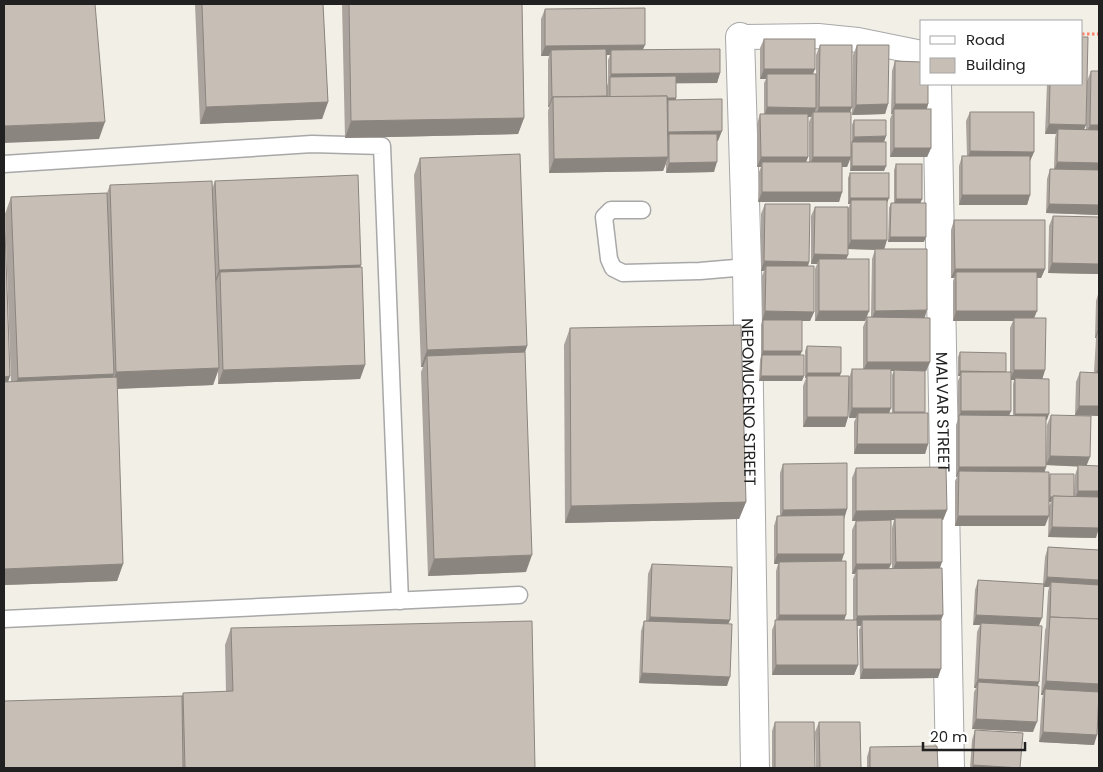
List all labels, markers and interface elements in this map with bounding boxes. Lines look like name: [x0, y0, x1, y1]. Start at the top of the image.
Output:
legend: [920, 20, 1083, 85]
text: Road: [966, 29, 1005, 50]
text: Building: [966, 54, 1026, 75]
street label: NEPOMUCENO STREET: [736, 318, 762, 486]
street label: MALVAR STREET: [931, 352, 956, 473]
scale bar: [923, 720, 1026, 752]
text: 20 m: [930, 726, 968, 747]

